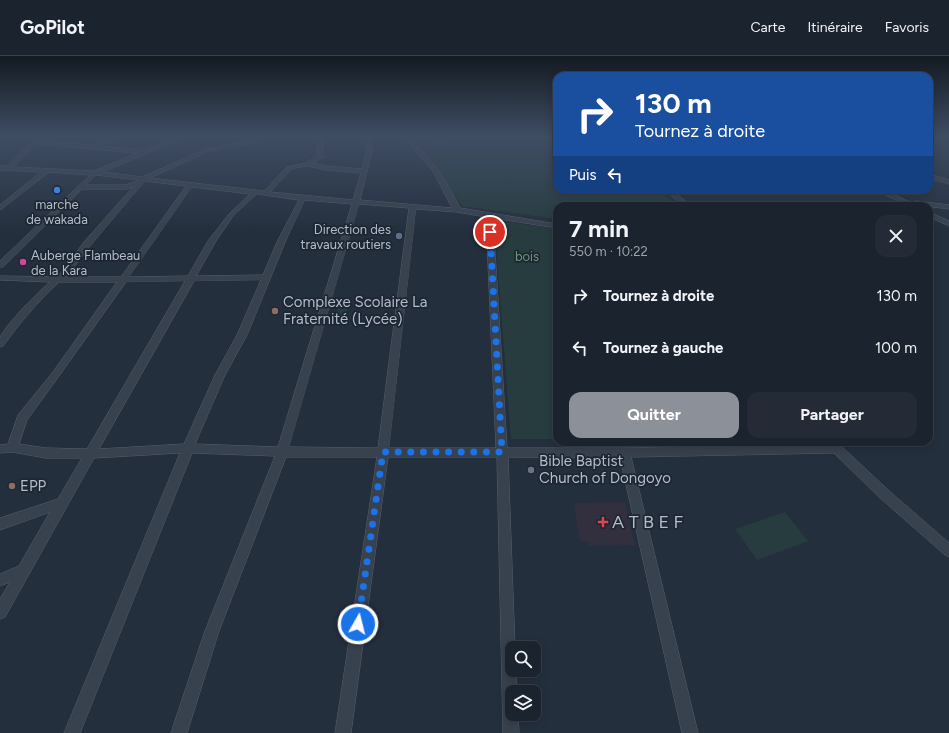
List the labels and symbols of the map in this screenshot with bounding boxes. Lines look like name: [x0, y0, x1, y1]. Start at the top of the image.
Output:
marker: marche de wakada: [52, 185, 62, 195]
place label: marche de wakada: [26, 197, 88, 227]
pin: [473, 215, 507, 249]
place label: Direction des travaux routiers: [301, 222, 391, 252]
marker: Direction des travaux routiers: [394, 231, 404, 241]
place label: Auberge Flambeau de la Kara: [31, 248, 140, 278]
park label: bois: [515, 249, 539, 264]
marker: Auberge Flambeau de la Kara: [18, 257, 28, 267]
place label: Complexe Scolaire La Fraternité (Lycée): [283, 293, 427, 328]
marker: Complexe Scolaire La Fraternité (Lycée): [270, 306, 280, 316]
place label: Bible Baptist Church of Dongoyo: [539, 452, 671, 487]
marker: Bible Baptist Church of Dongoyo: [526, 465, 536, 475]
place label: EPP: [20, 477, 47, 495]
marker: EPP: [7, 481, 17, 491]
place label: A T B E F: [612, 511, 684, 533]
marker: A T B E F: [597, 516, 609, 528]
position arrow: [337, 603, 379, 645]

